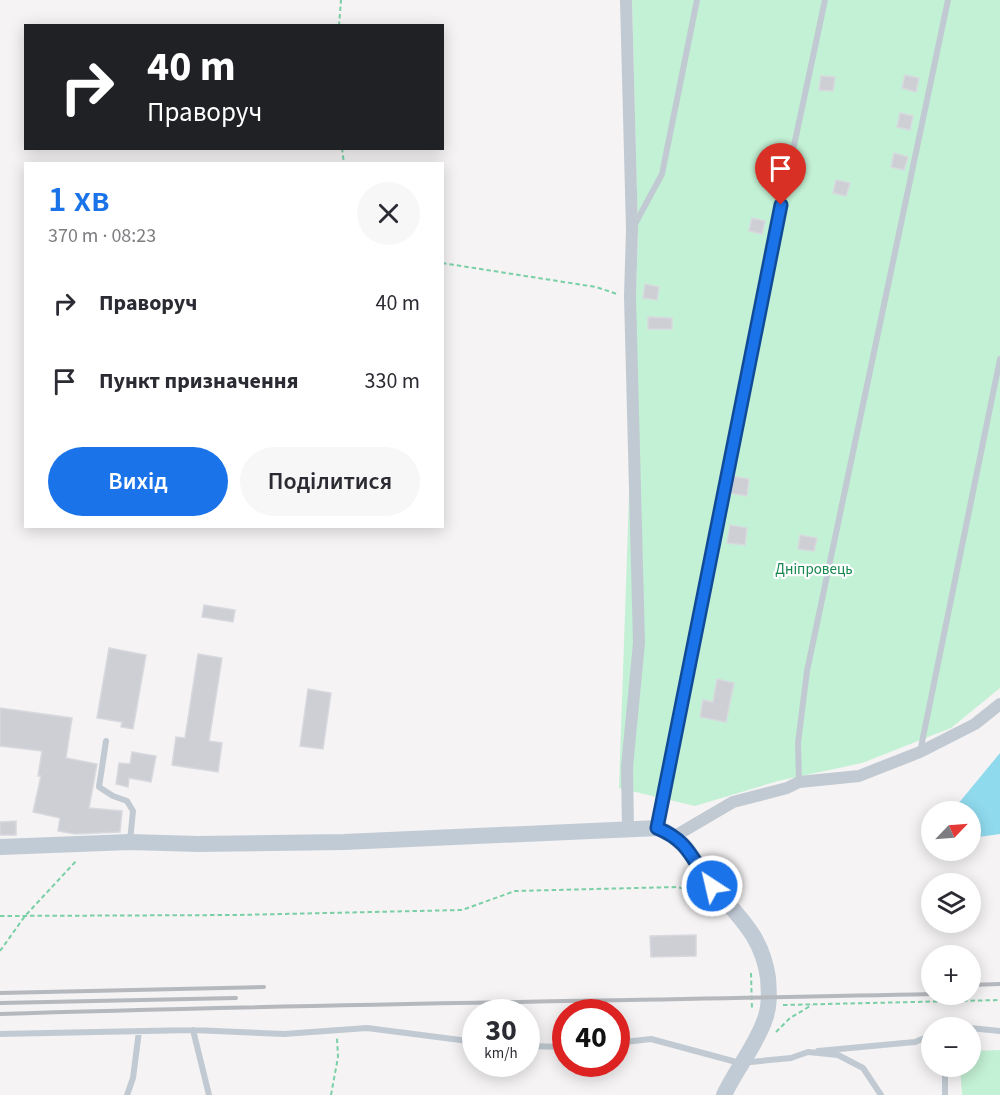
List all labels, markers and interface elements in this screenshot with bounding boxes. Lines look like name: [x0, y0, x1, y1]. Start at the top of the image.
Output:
text: 40 m: [147, 37, 236, 97]
icon: right: [48, 48, 126, 126]
text: Праворуч: [147, 93, 262, 132]
pin: [755, 143, 806, 205]
icon: arrive: [764, 152, 797, 185]
text: 1 хв: [48, 174, 110, 225]
button: close: [357, 182, 420, 245]
text: 370 m · 08:23: [48, 222, 156, 250]
icon: right: [48, 287, 81, 320]
text: Праворуч: [99, 287, 197, 319]
text: 40 m: [375, 287, 420, 319]
icon: arrive: [48, 365, 81, 398]
text: Пункт призначення: [99, 365, 299, 397]
text: 330 m: [365, 365, 420, 397]
button: Вихід: [48, 447, 228, 516]
button: Поділитися: [240, 447, 420, 516]
park label: Дніпровець: [775, 559, 853, 580]
north arrow: [921, 801, 981, 861]
map controls: [921, 801, 981, 1077]
position arrow: [680, 854, 744, 918]
button: layers: [921, 873, 981, 933]
button: +: [921, 945, 981, 1005]
speed limit sign: 40: [552, 999, 630, 1077]
text: 30: [485, 1009, 517, 1052]
button: −: [921, 1017, 981, 1077]
text: km/h: [484, 1043, 518, 1064]

